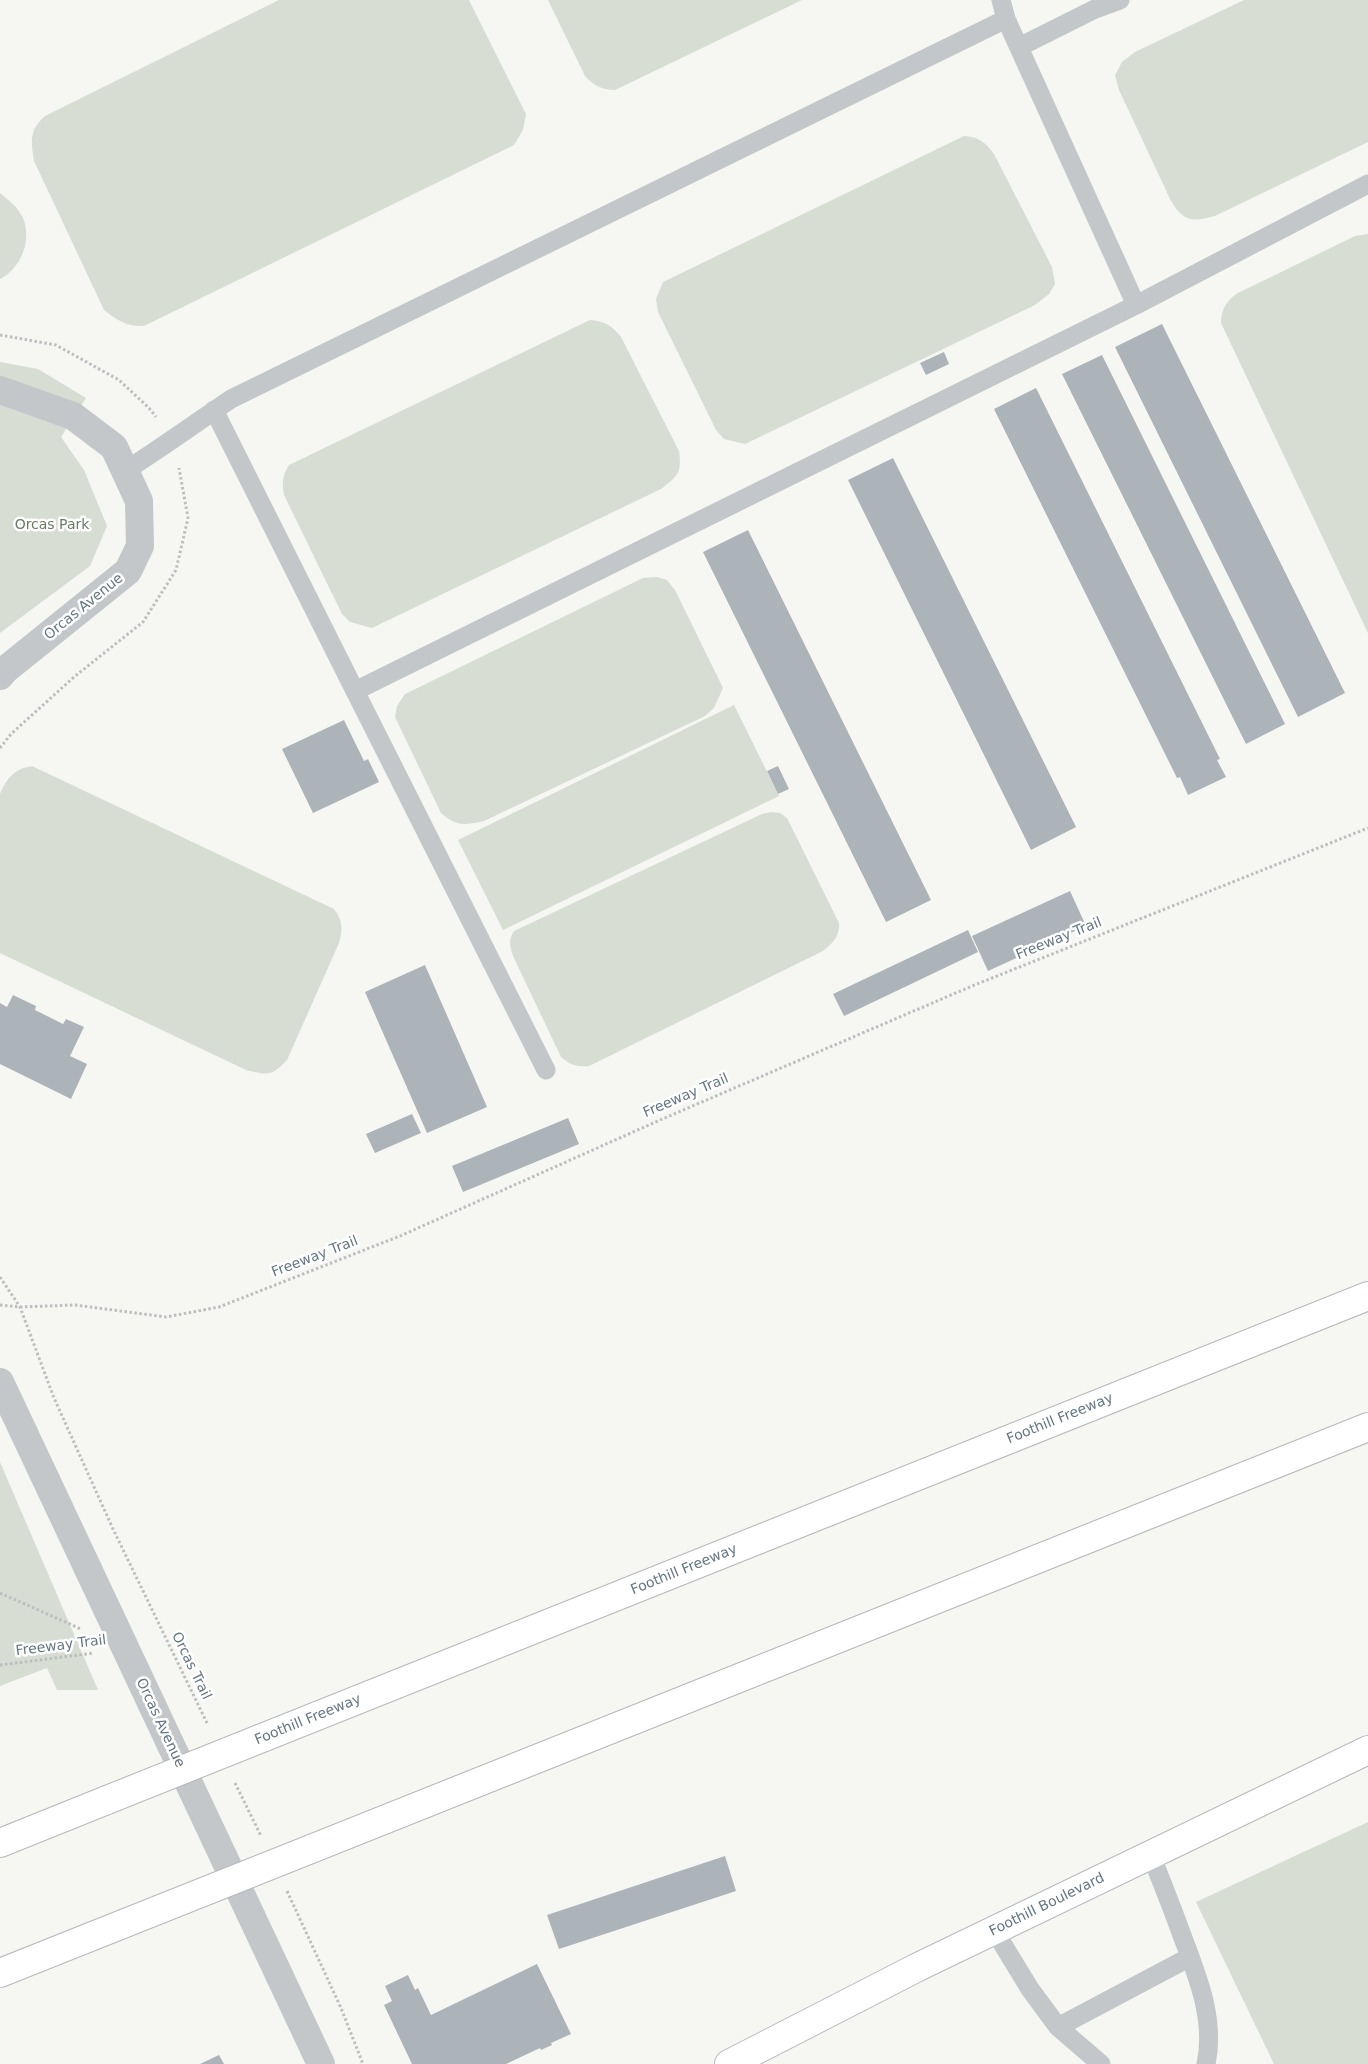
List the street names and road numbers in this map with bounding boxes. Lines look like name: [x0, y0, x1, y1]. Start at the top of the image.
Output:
street label: Orcas Avenue: [41, 570, 127, 644]
street label: Freeway Trail: [1014, 914, 1104, 964]
street label: Freeway Trail: [641, 1070, 731, 1122]
street label: Freeway Trail: [269, 1233, 361, 1281]
street label: Foothill Freeway: [1004, 1390, 1116, 1448]
street label: Foothill Freeway: [628, 1541, 740, 1599]
street label: Orcas Trail: [167, 1629, 215, 1703]
street label: Freeway Trail: [15, 1632, 107, 1660]
street label: Orcas Avenue: [132, 1676, 188, 1770]
street label: Foothill Freeway: [252, 1691, 364, 1749]
street label: Foothill Boulevard: [987, 1870, 1107, 1940]

